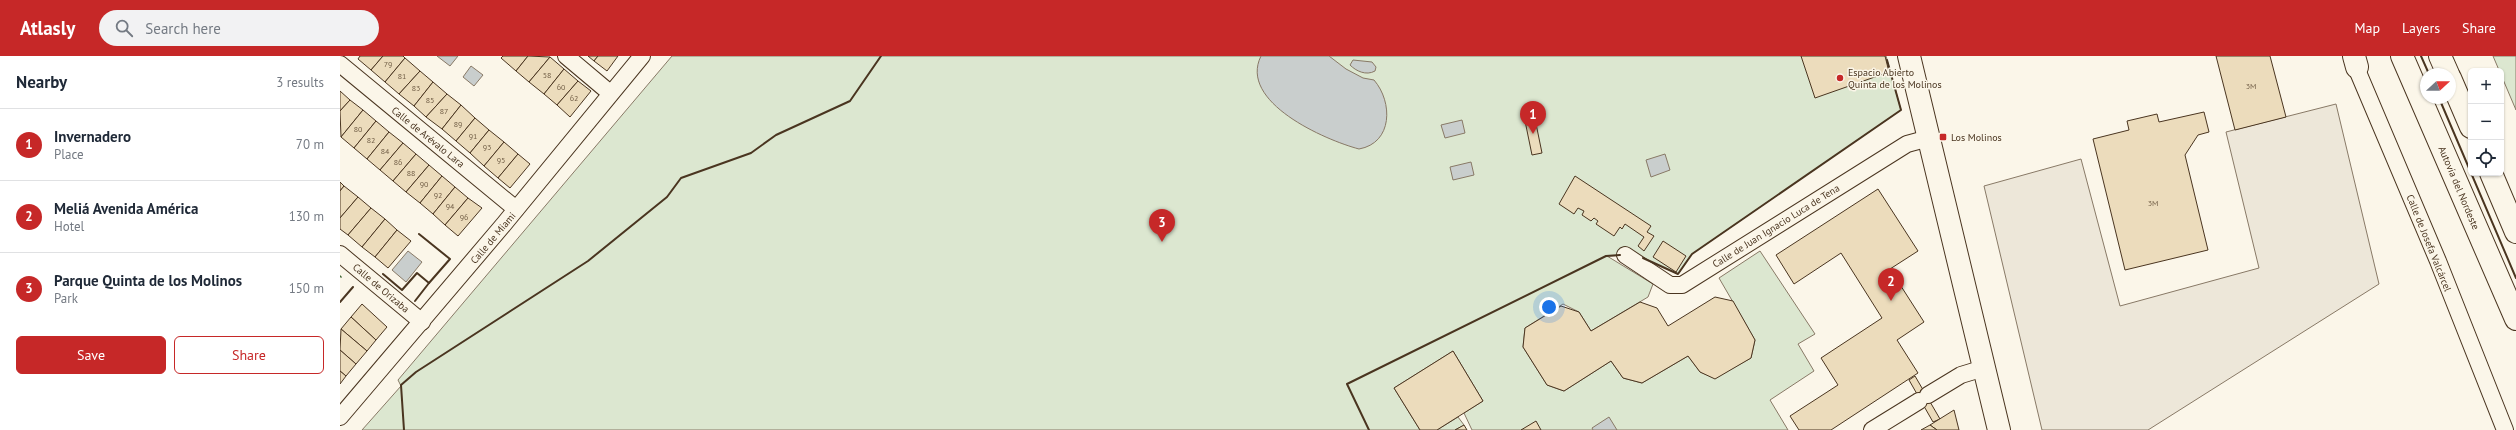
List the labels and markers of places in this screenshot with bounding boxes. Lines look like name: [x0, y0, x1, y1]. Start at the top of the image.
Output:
place label: Espacio Abierto Quinta de los Molinos: [1848, 66, 1942, 91]
marker: Espacio Abierto Quinta de los Molinos: [1835, 73, 1845, 83]
pin: 1: [1520, 101, 1546, 134]
place label: Los Molinos: [1951, 131, 2002, 144]
marker: Los Molinos: [1938, 132, 1948, 142]
pin: 3: [1149, 209, 1175, 242]
pin: 2: [1878, 268, 1904, 301]

